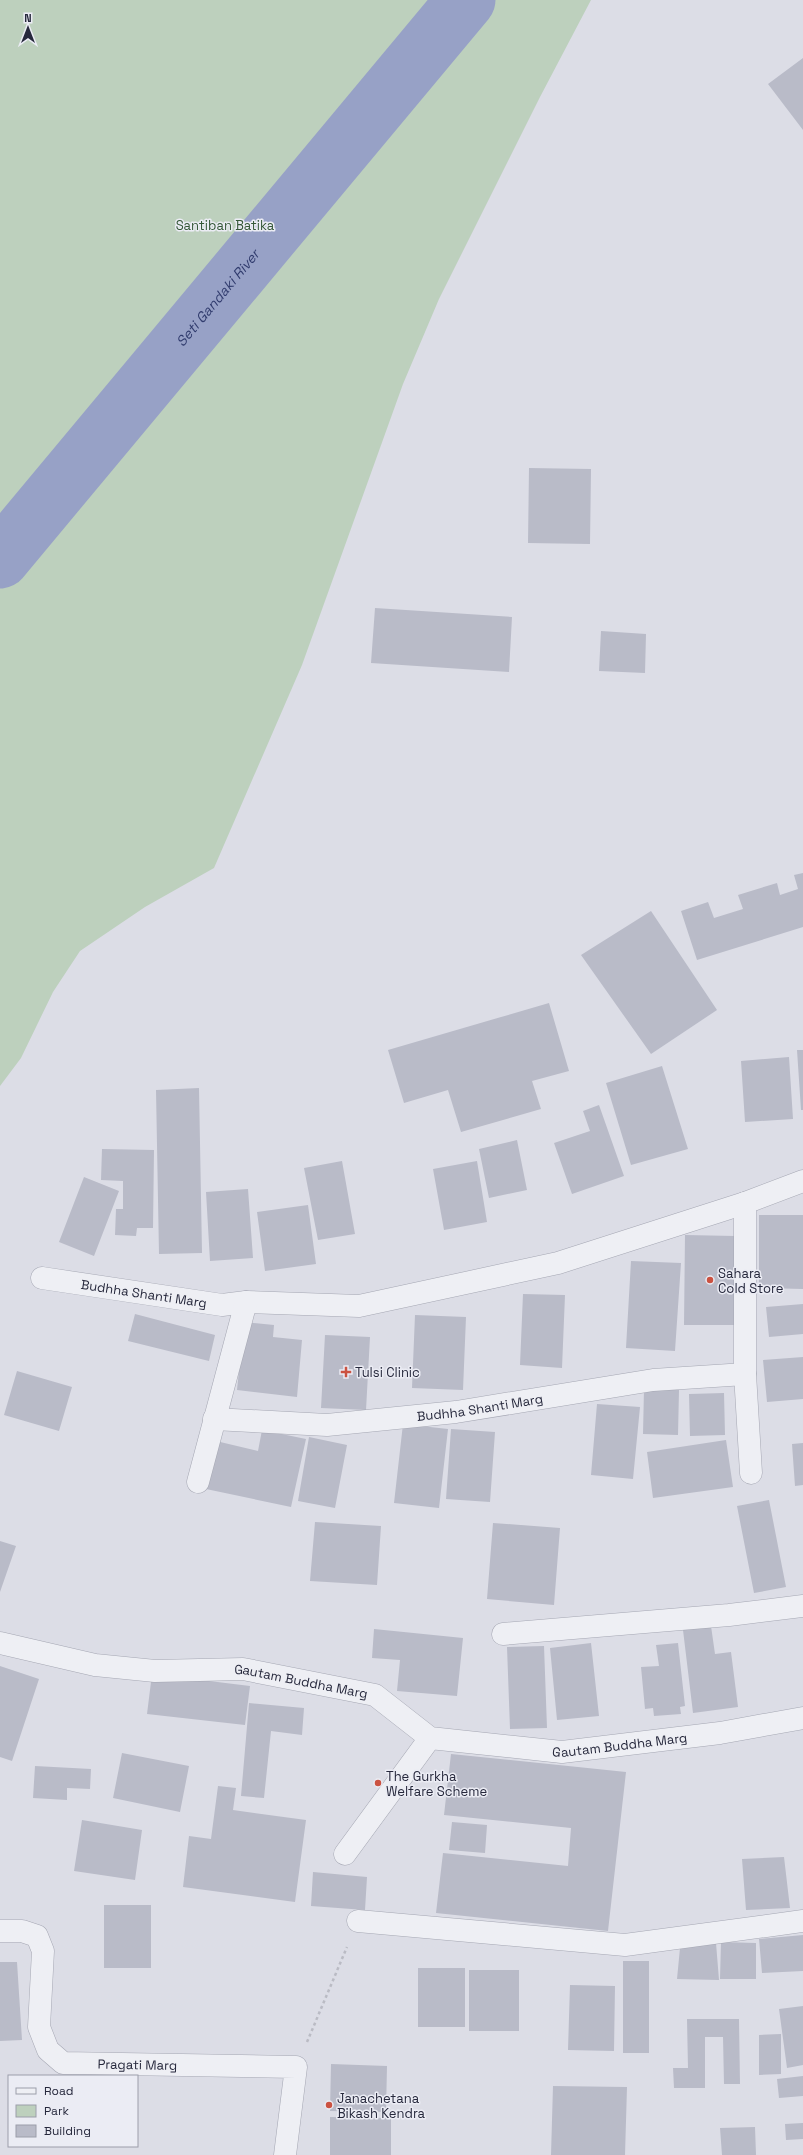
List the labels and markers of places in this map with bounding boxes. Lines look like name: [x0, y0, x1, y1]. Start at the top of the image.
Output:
place label: Sahara Cold Store: [718, 1265, 783, 1297]
marker: Sahara Cold Store: [705, 1275, 715, 1285]
place label: Tulsi Clinic: [355, 1364, 420, 1381]
marker: Tulsi Clinic: [340, 1366, 352, 1378]
place label: The Gurkha Welfare Scheme: [386, 1768, 487, 1800]
marker: The Gurkha Welfare Scheme: [373, 1778, 383, 1788]
place label: Janachetana Bikash Kendra: [337, 2090, 426, 2122]
marker: Janachetana Bikash Kendra: [324, 2100, 334, 2110]

